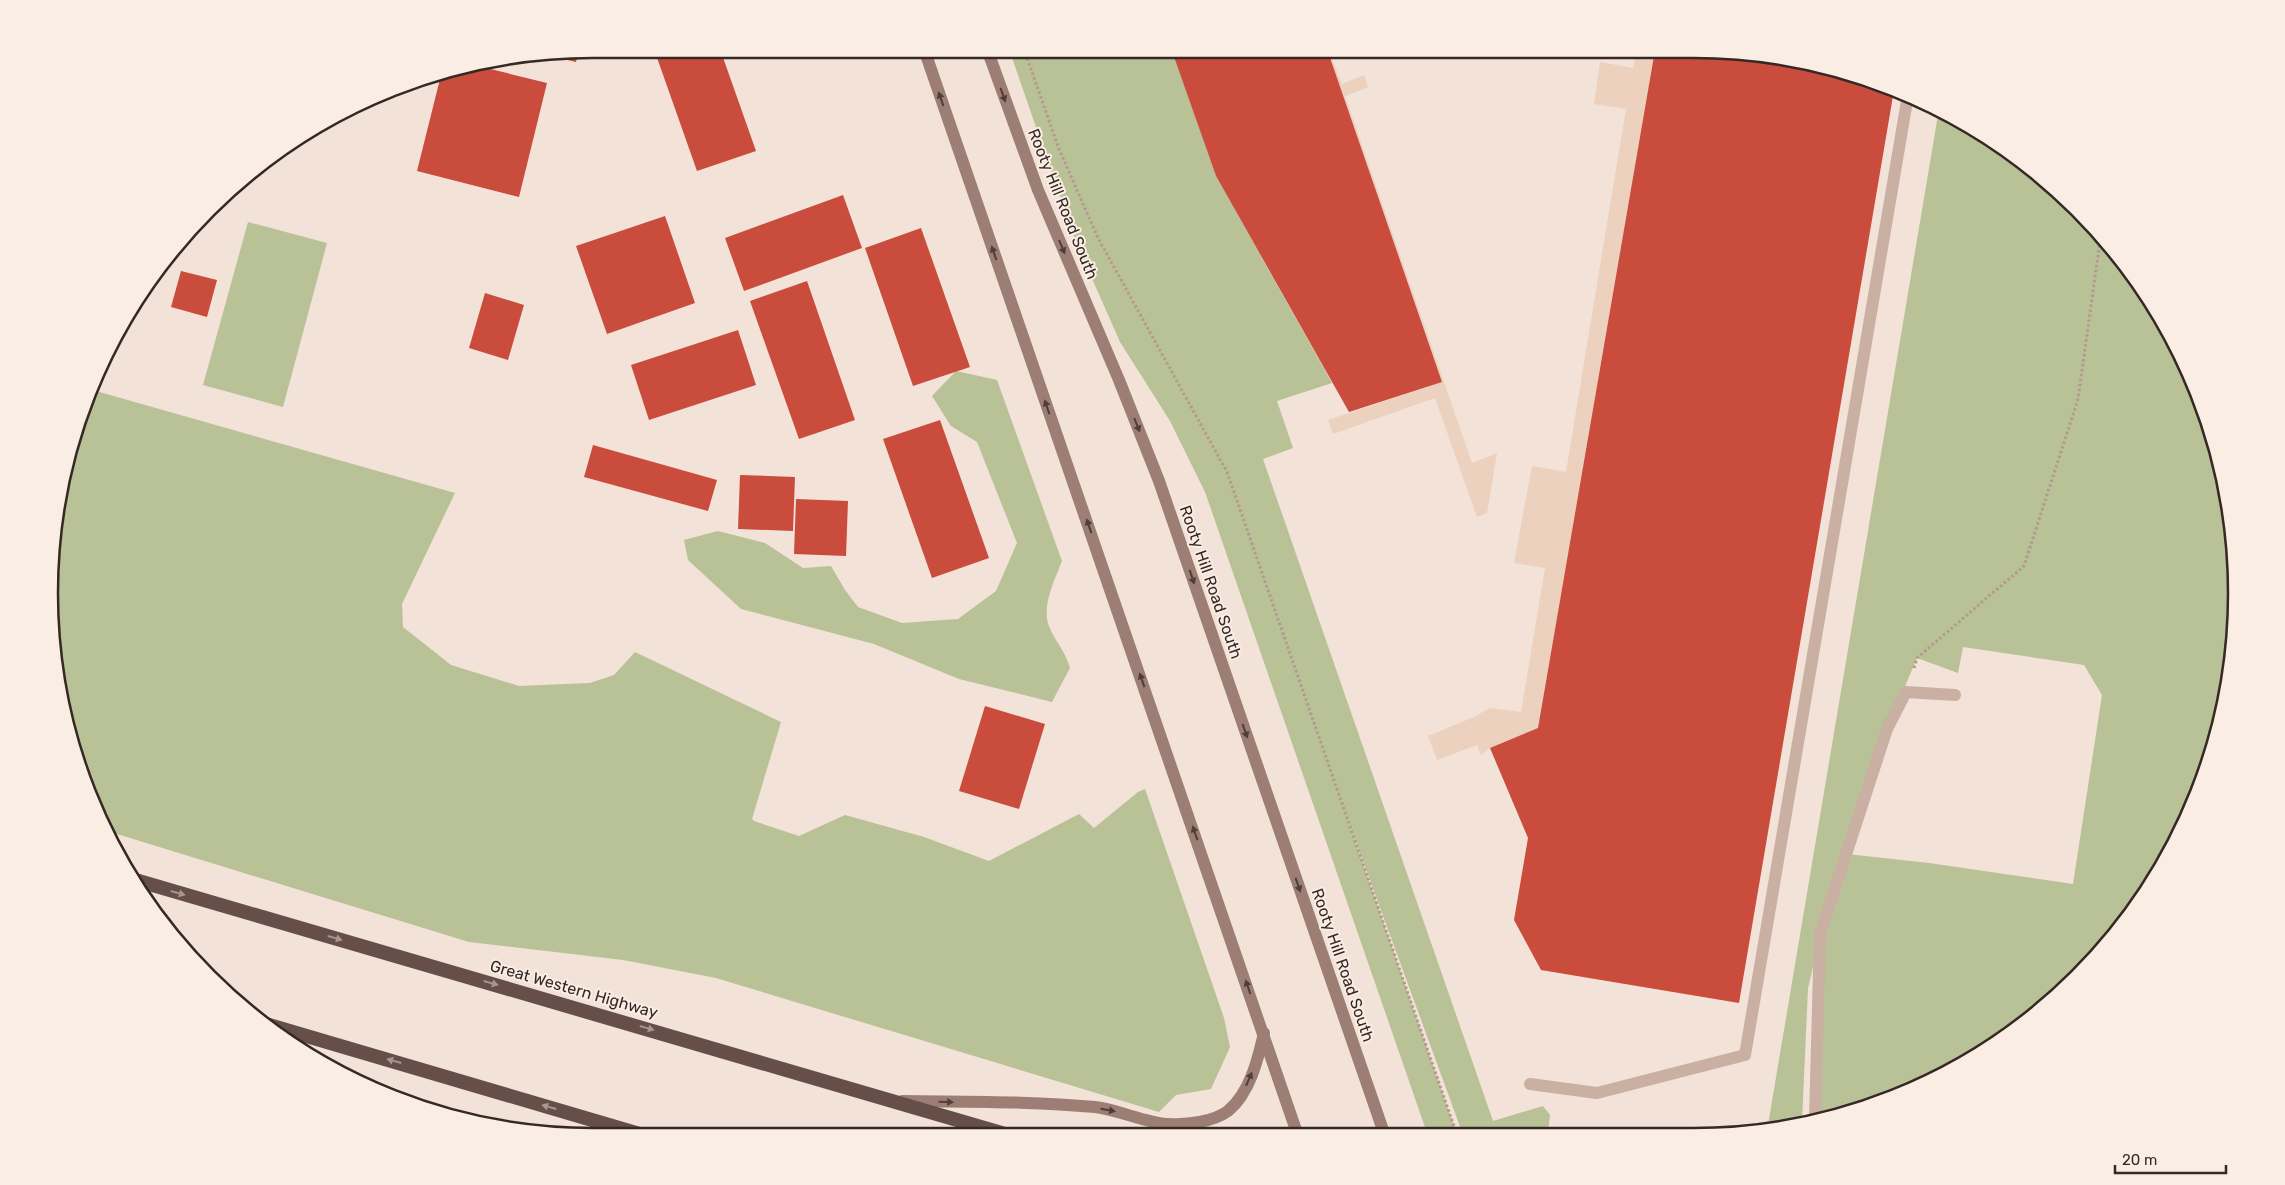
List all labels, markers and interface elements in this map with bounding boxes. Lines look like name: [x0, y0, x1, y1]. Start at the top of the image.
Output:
one-way arrow: [999, 88, 1007, 103]
one-way arrow: [937, 92, 945, 107]
street label: Rooty Hill Road South: [1024, 126, 1102, 282]
one-way arrow: [1058, 240, 1066, 254]
one-way arrow: [990, 245, 998, 260]
one-way arrow: [1043, 399, 1050, 414]
one-way arrow: [1133, 418, 1141, 433]
street label: Rooty Hill Road South: [1176, 503, 1246, 661]
one-way arrow: [1084, 519, 1092, 534]
one-way arrow: [1189, 570, 1197, 585]
one-way arrow: [1138, 672, 1146, 687]
one-way arrow: [1242, 724, 1250, 739]
one-way arrow: [1191, 826, 1198, 841]
one-way arrow: [1295, 877, 1303, 892]
street label: Rooty Hill Road South: [1308, 886, 1378, 1044]
one-way arrow: [171, 889, 186, 897]
one-way arrow: [327, 934, 342, 942]
street label: Great Western Highway: [488, 956, 660, 1022]
one-way arrow: [1244, 979, 1252, 994]
one-way arrow: [483, 980, 498, 988]
one-way arrow: [639, 1025, 654, 1033]
one-way arrow: [386, 1057, 401, 1065]
one-way arrow: [1246, 1072, 1254, 1086]
one-way arrow: [938, 1098, 954, 1106]
one-way arrow: [542, 1103, 557, 1111]
one-way arrow: [1100, 1106, 1116, 1114]
scale bar: [2115, 1142, 2226, 1174]
text: 20 m: [2122, 1151, 2157, 1169]

